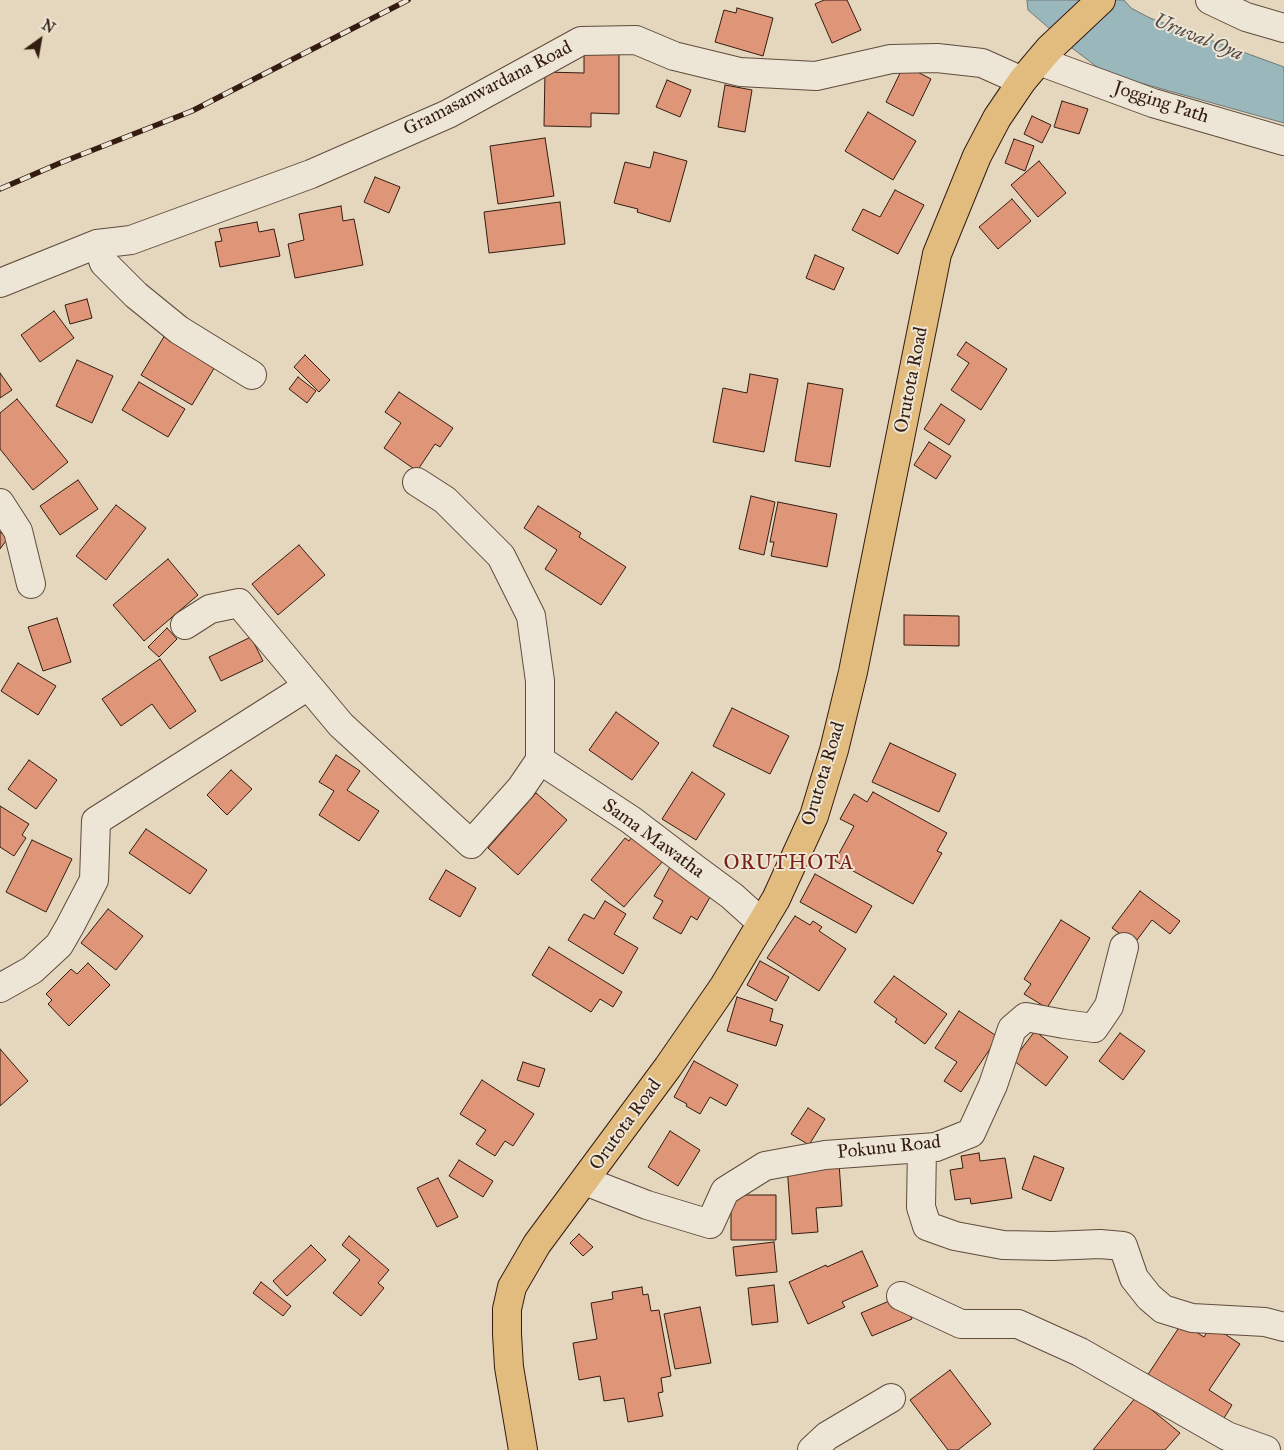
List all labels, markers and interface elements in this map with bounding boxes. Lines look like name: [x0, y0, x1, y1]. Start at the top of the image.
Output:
water label: Uruval Oya: [1150, 9, 1246, 67]
north arrow: [15, 15, 65, 65]
text: N: [39, 17, 58, 37]
street label: Gramasanwardana Road: [400, 37, 576, 141]
street label: Jogging Path: [1110, 77, 1212, 129]
street label: Orutota Road: [891, 325, 933, 435]
street label: Orutota Road: [797, 719, 851, 829]
street label: Sama Mawatha: [598, 794, 708, 884]
district label: ORUTHOTA: [723, 851, 855, 877]
street label: Orutota Road: [585, 1075, 667, 1175]
street label: Pokunu Road: [836, 1131, 942, 1165]

